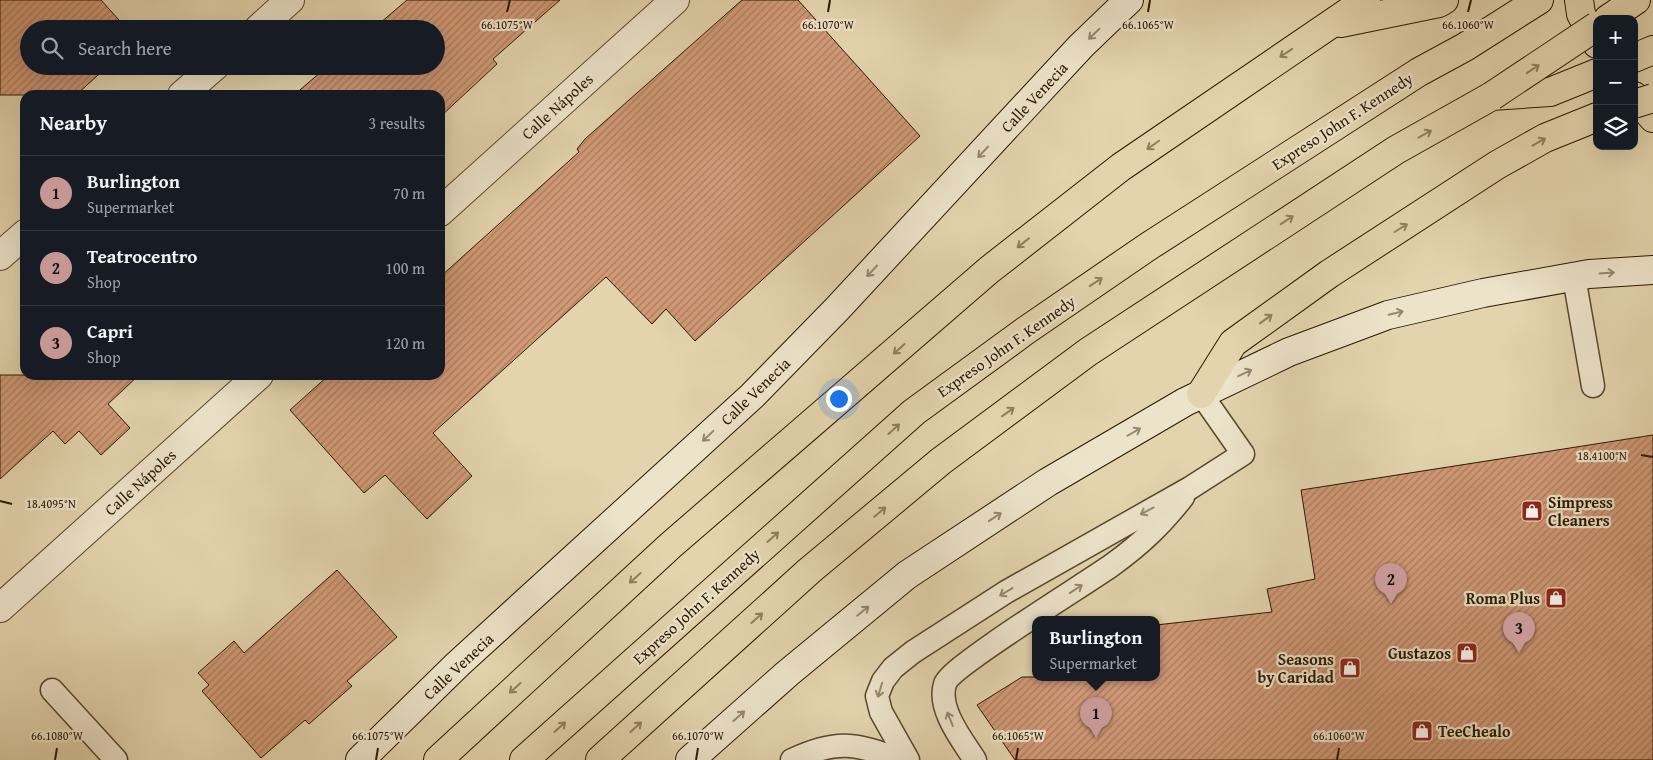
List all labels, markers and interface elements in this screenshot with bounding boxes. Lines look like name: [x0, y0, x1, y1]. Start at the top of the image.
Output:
map controls: [1593, 15, 1638, 150]
button: +: [1593, 15, 1638, 60]
text: 66.1075°W: [481, 16, 534, 33]
text: 66.1070°W: [802, 16, 855, 33]
text: 66.1065°W: [1122, 16, 1175, 33]
text: 66.1060°W: [1442, 16, 1495, 33]
search box: [20, 20, 445, 75]
one-way arrow: [1088, 28, 1100, 40]
icon: search: [38, 34, 66, 62]
text: Search here: [78, 34, 172, 62]
one-way arrow: [1280, 48, 1294, 58]
street label: Calle Venecia: [995, 56, 1073, 138]
button: −: [1593, 60, 1638, 105]
one-way arrow: [1525, 64, 1539, 74]
street label: Expreso John F. Kennedy: [1267, 66, 1417, 176]
street label: Calle Nápoles: [516, 67, 598, 145]
button: layers: [1593, 105, 1638, 150]
text: Nearby: [40, 107, 107, 138]
text: 3 results: [368, 111, 425, 135]
one-way arrow: [1417, 128, 1431, 138]
one-way arrow: [1531, 137, 1546, 146]
one-way arrow: [1146, 140, 1160, 150]
one-way arrow: [977, 146, 989, 158]
text: Burlington: [87, 167, 180, 195]
text: 1: [52, 181, 60, 205]
text: 70 m: [393, 181, 425, 205]
text: Supermarket: [87, 195, 174, 219]
one-way arrow: [1280, 215, 1294, 225]
one-way arrow: [1394, 223, 1408, 233]
one-way arrow: [1017, 238, 1030, 249]
text: Teatrocentro: [87, 242, 197, 270]
text: 2: [52, 256, 60, 280]
text: 100 m: [385, 256, 425, 280]
one-way arrow: [866, 265, 878, 277]
one-way arrow: [1599, 268, 1615, 278]
text: Shop: [87, 270, 121, 294]
one-way arrow: [1089, 277, 1103, 287]
street label: Expreso John F. Kennedy: [932, 289, 1080, 403]
one-way arrow: [1388, 308, 1404, 317]
one-way arrow: [1259, 314, 1273, 324]
text: Capri: [87, 317, 133, 345]
text: 3: [52, 331, 60, 355]
text: 120 m: [385, 331, 425, 355]
one-way arrow: [893, 343, 906, 354]
text: Shop: [87, 345, 121, 369]
street label: Calle Venecia: [715, 351, 796, 431]
one-way arrow: [1237, 368, 1252, 377]
your location: [826, 386, 852, 412]
one-way arrow: [1001, 407, 1015, 417]
one-way arrow: [888, 424, 901, 435]
one-way arrow: [1126, 426, 1140, 436]
one-way arrow: [702, 430, 715, 442]
street label: Calle Nápoles: [99, 443, 181, 521]
text: 18.4100°N: [1577, 447, 1627, 464]
place label: Simpress Cleaners: [1548, 490, 1613, 532]
text: 18.4095°N: [26, 495, 76, 512]
shop icon: Simpress Cleaners: [1520, 499, 1544, 523]
one-way arrow: [873, 506, 886, 518]
one-way arrow: [1141, 507, 1155, 517]
one-way arrow: [988, 512, 1002, 522]
one-way arrow: [766, 532, 779, 543]
street label: Expreso John F. Kennedy: [627, 542, 765, 670]
pin: 2: [1375, 563, 1407, 604]
one-way arrow: [628, 572, 641, 584]
one-way arrow: [1069, 584, 1083, 595]
place label: Roma Plus: [1466, 586, 1540, 610]
shop icon: Roma Plus: [1544, 586, 1568, 610]
one-way arrow: [1000, 587, 1014, 597]
one-way arrow: [857, 606, 870, 617]
one-way arrow: [750, 612, 763, 624]
pin: 3: [1503, 612, 1535, 653]
popup: [1032, 616, 1160, 681]
text: Burlington: [1050, 623, 1142, 651]
street label: Calle Venecia: [417, 627, 499, 705]
place label: Gustazos: [1388, 641, 1451, 665]
shop icon: Gustazos: [1455, 641, 1479, 665]
place label: Seasons by Caridad: [1257, 647, 1335, 689]
text: Supermarket: [1050, 651, 1137, 675]
shop icon: Seasons by Caridad: [1338, 656, 1362, 680]
one-way arrow: [508, 682, 521, 693]
one-way arrow: [875, 682, 884, 698]
pin: 1: [1080, 697, 1112, 738]
one-way arrow: [733, 710, 746, 722]
one-way arrow: [945, 712, 954, 727]
shop icon: TeeChealo: [1410, 719, 1434, 743]
place label: TeeChealo: [1438, 719, 1511, 743]
one-way arrow: [554, 721, 567, 733]
one-way arrow: [630, 722, 643, 733]
text: 66.1080°W: [31, 727, 84, 744]
text: 66.1075°W: [352, 727, 405, 744]
text: 66.1070°W: [672, 727, 725, 744]
text: 66.1065°W: [992, 727, 1045, 744]
text: 66.1060°W: [1313, 727, 1366, 744]

